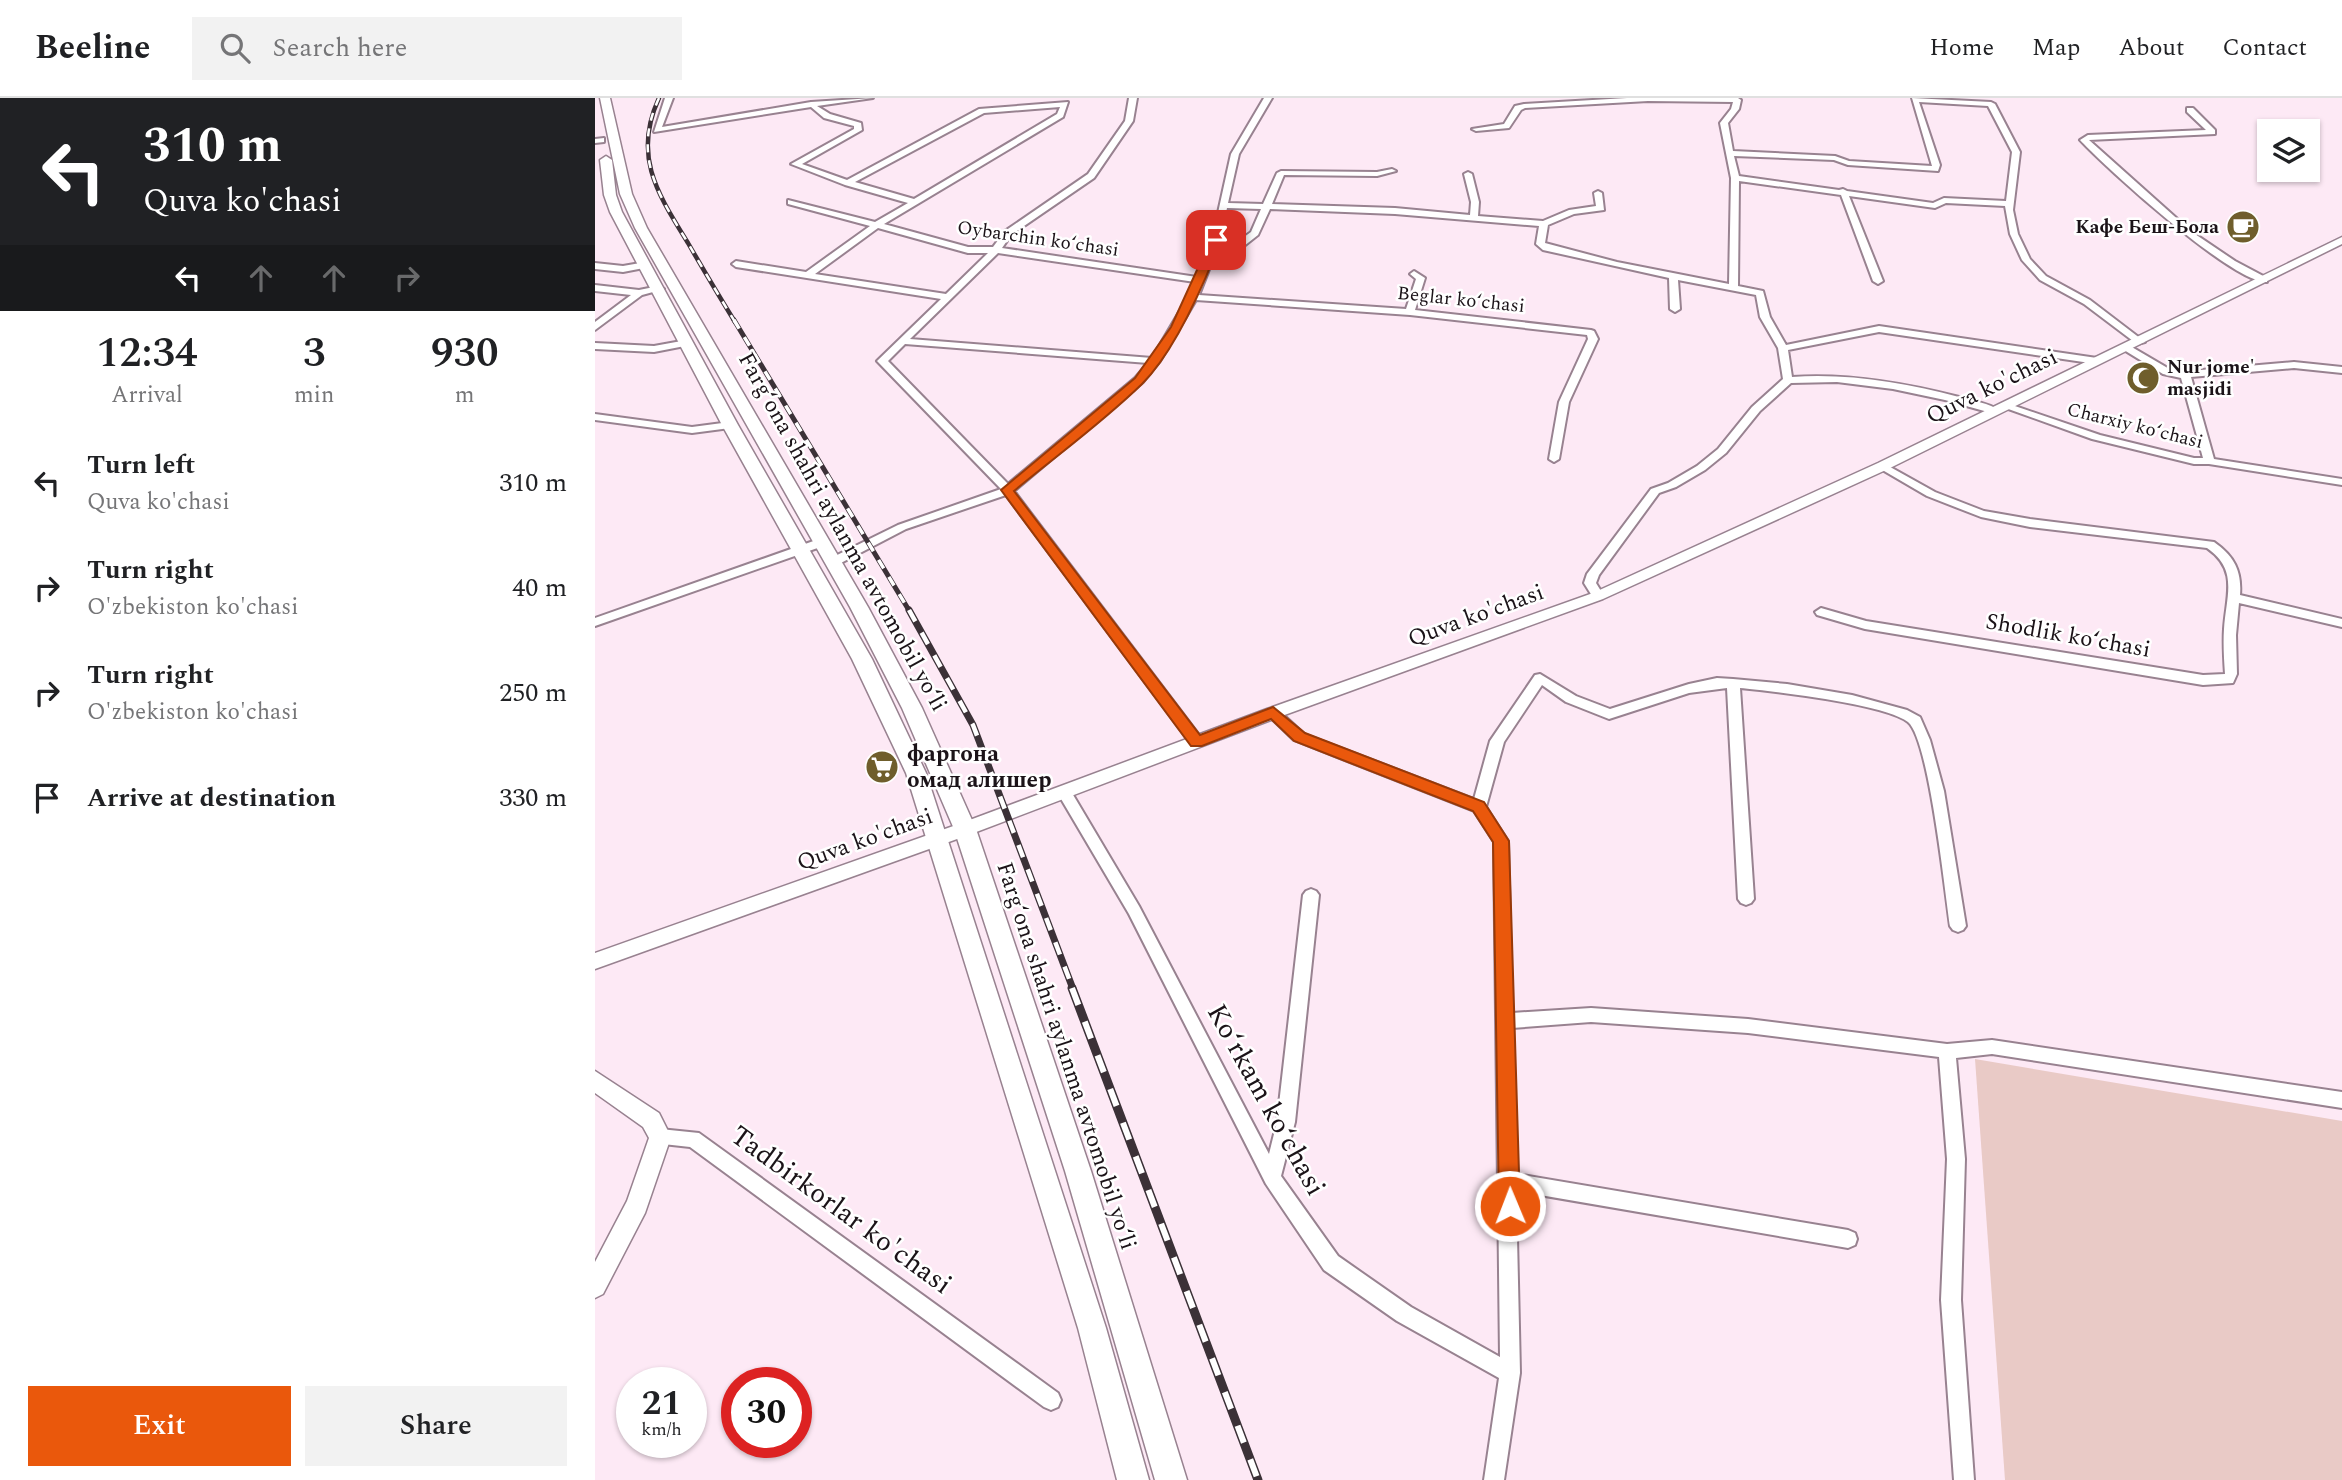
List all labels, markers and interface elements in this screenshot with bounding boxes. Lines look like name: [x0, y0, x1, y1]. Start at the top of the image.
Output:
search box: [192, 17, 682, 80]
text: Beeline: [35, 23, 150, 73]
text: Search here: [272, 28, 407, 68]
icon: search: [216, 29, 254, 67]
text: Home: [1929, 30, 1994, 66]
text: Map: [2032, 30, 2080, 66]
text: About: [2118, 30, 2184, 66]
text: Contact: [2222, 30, 2307, 66]
text: 310 m: [143, 109, 282, 184]
map controls: [2257, 119, 2320, 182]
button: layers: [2257, 119, 2320, 182]
icon: left: [28, 126, 119, 217]
text: Quva ko'chasi: [143, 177, 342, 226]
cafe icon: Кафе Беш-Бола: [2224, 208, 2262, 246]
pin: [1186, 210, 1246, 270]
street label: Oybarchin koʻchasi: [955, 213, 1121, 265]
place label: Кафе Беш-Бола: [2075, 213, 2219, 242]
icon: arrive: [1197, 221, 1235, 259]
icon: left: [169, 259, 207, 297]
icon: ahead: [242, 259, 280, 297]
icon: ahead: [315, 259, 353, 297]
icon: right: [388, 259, 426, 297]
street label: Beglar koʻchasi: [1396, 279, 1526, 321]
text: 12:34: [97, 322, 198, 385]
text: 3: [303, 322, 325, 385]
text: 930: [431, 322, 498, 385]
street label: Quva ko'chasi: [1920, 340, 2064, 434]
street label: Fargʻona shahri aylanma avtomobil yoʻli: [728, 346, 956, 718]
place label: Nur jome' masjidi: [2167, 353, 2255, 404]
mosque icon: Nur jome' masjidi: [2124, 359, 2162, 397]
text: Arrival: [111, 378, 183, 413]
text: min: [294, 378, 334, 413]
text: m: [455, 378, 475, 413]
street label: Charxiy koʻchasi: [2064, 395, 2206, 457]
text: Turn left: [87, 445, 195, 485]
text: 310 m: [499, 463, 567, 503]
icon: left: [28, 464, 66, 502]
text: Quva ko'chasi: [87, 485, 230, 520]
text: Turn right: [87, 550, 214, 590]
text: 40 m: [512, 568, 567, 608]
icon: right: [28, 569, 66, 607]
street label: Quva ko'chasi: [1403, 575, 1549, 657]
text: O'zbekiston ko'chasi: [87, 590, 298, 625]
street label: Shodlik koʻchasi: [1983, 604, 2153, 668]
text: Turn right: [87, 655, 214, 695]
text: 250 m: [499, 673, 567, 713]
icon: right: [28, 674, 66, 712]
text: O'zbekiston ko'chasi: [87, 695, 298, 730]
place label: фаргона омад алишер: [907, 737, 1052, 798]
supermarket icon: фаргона омад алишер: [863, 748, 901, 786]
text: Arrive at destination: [87, 778, 336, 818]
text: 330 m: [499, 778, 567, 818]
icon: arrive: [28, 779, 66, 817]
street label: Quva ko'chasi: [792, 799, 938, 881]
street label: Fargʻona shahri aylanma avtomobil yoʻli: [987, 858, 1145, 1254]
street label: Koʻrkam koʻchasi: [1195, 996, 1337, 1204]
street label: Tadbirkorlar ko'chasi: [721, 1115, 961, 1305]
position arrow: [1473, 1169, 1547, 1243]
speed limit sign: 30: [721, 1367, 812, 1458]
text: 21: [642, 1377, 681, 1430]
button: Exit: [28, 1386, 291, 1466]
button: Share: [305, 1386, 567, 1466]
text: km/h: [641, 1416, 682, 1443]

